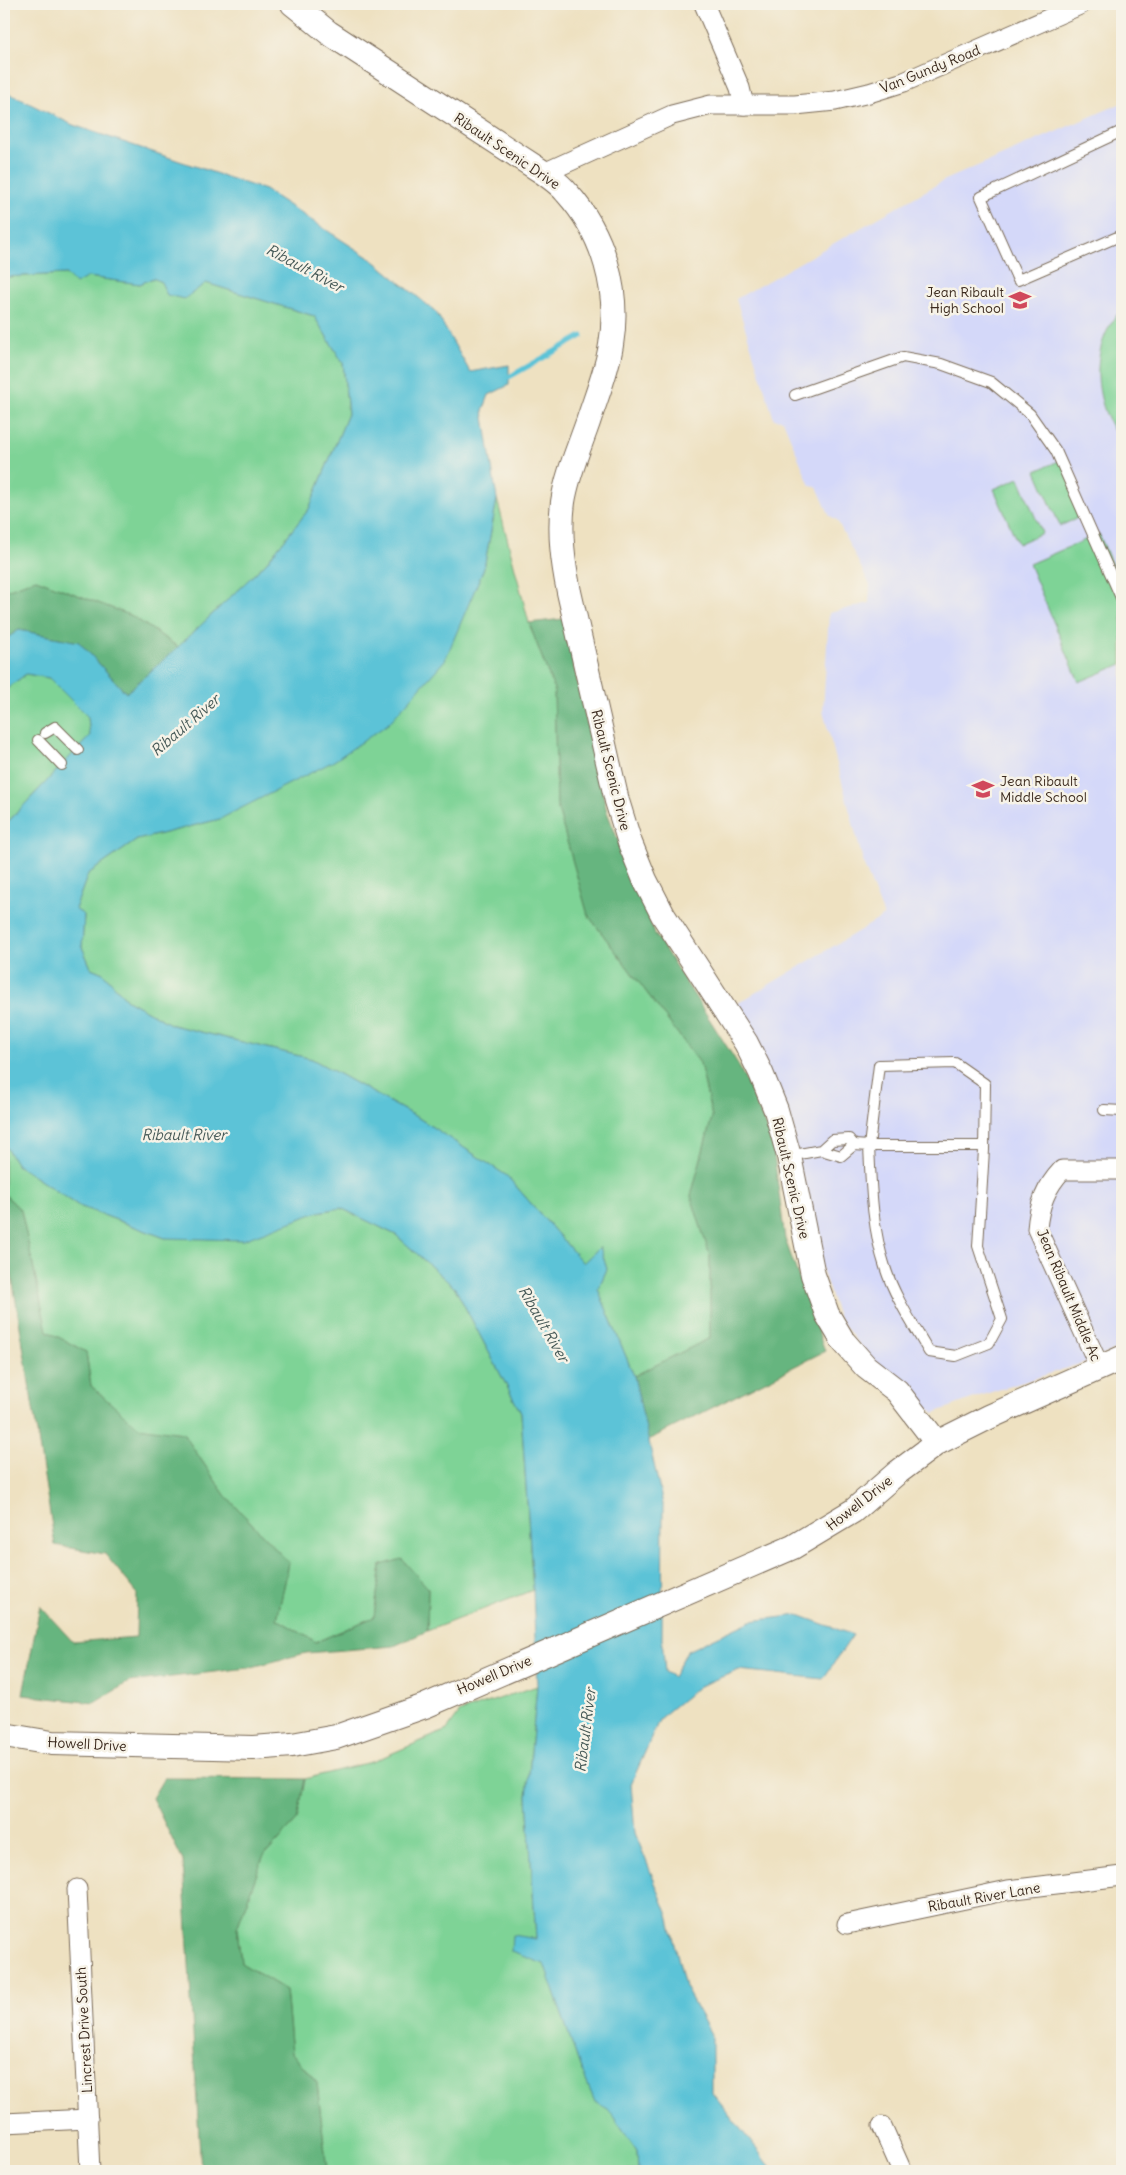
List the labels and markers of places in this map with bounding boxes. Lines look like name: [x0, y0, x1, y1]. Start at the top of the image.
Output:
place label: Jean Ribault High School: [926, 283, 1004, 317]
school or university icon: Jean Ribault High School: [1007, 287, 1033, 313]
place label: Jean Ribault Middle School: [1000, 772, 1087, 806]
school or university icon: Jean Ribault Middle School: [970, 776, 996, 802]

